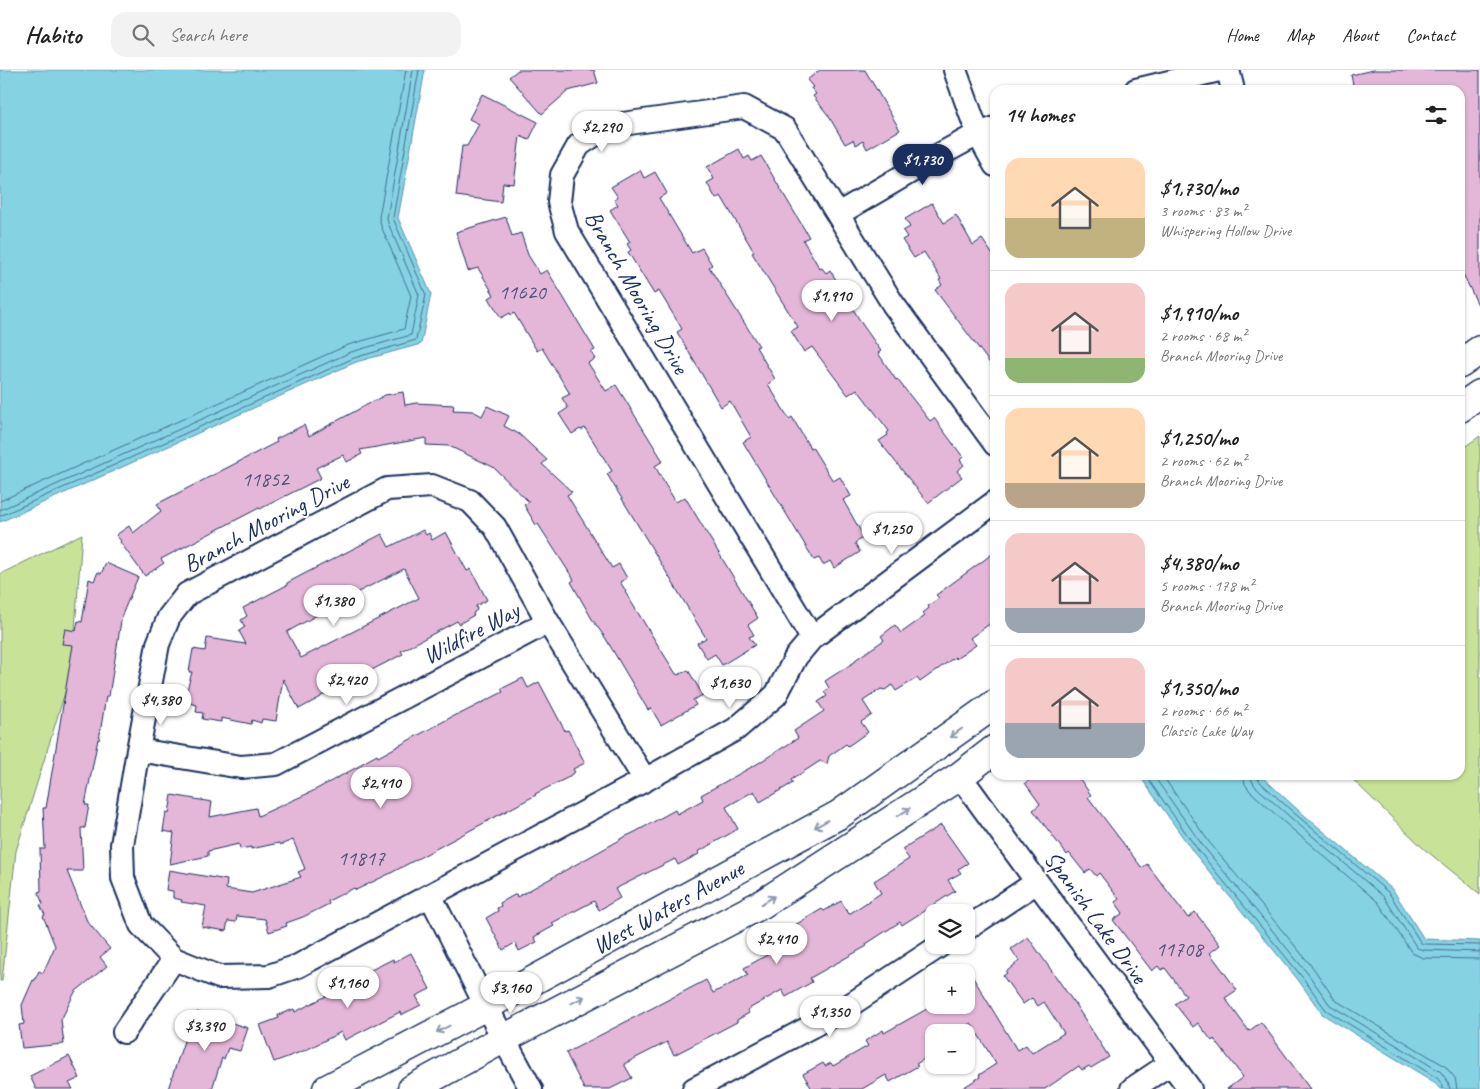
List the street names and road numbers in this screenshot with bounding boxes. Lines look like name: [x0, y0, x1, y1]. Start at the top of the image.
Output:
street label: Branch Mooring Drive: [578, 205, 697, 381]
street label: Branch Mooring Drive: [178, 466, 356, 579]
street label: Wildfire Way: [418, 594, 526, 671]
street label: Spanish Lake Drive: [1038, 845, 1156, 991]
street label: West Waters Avenue: [587, 852, 751, 961]

